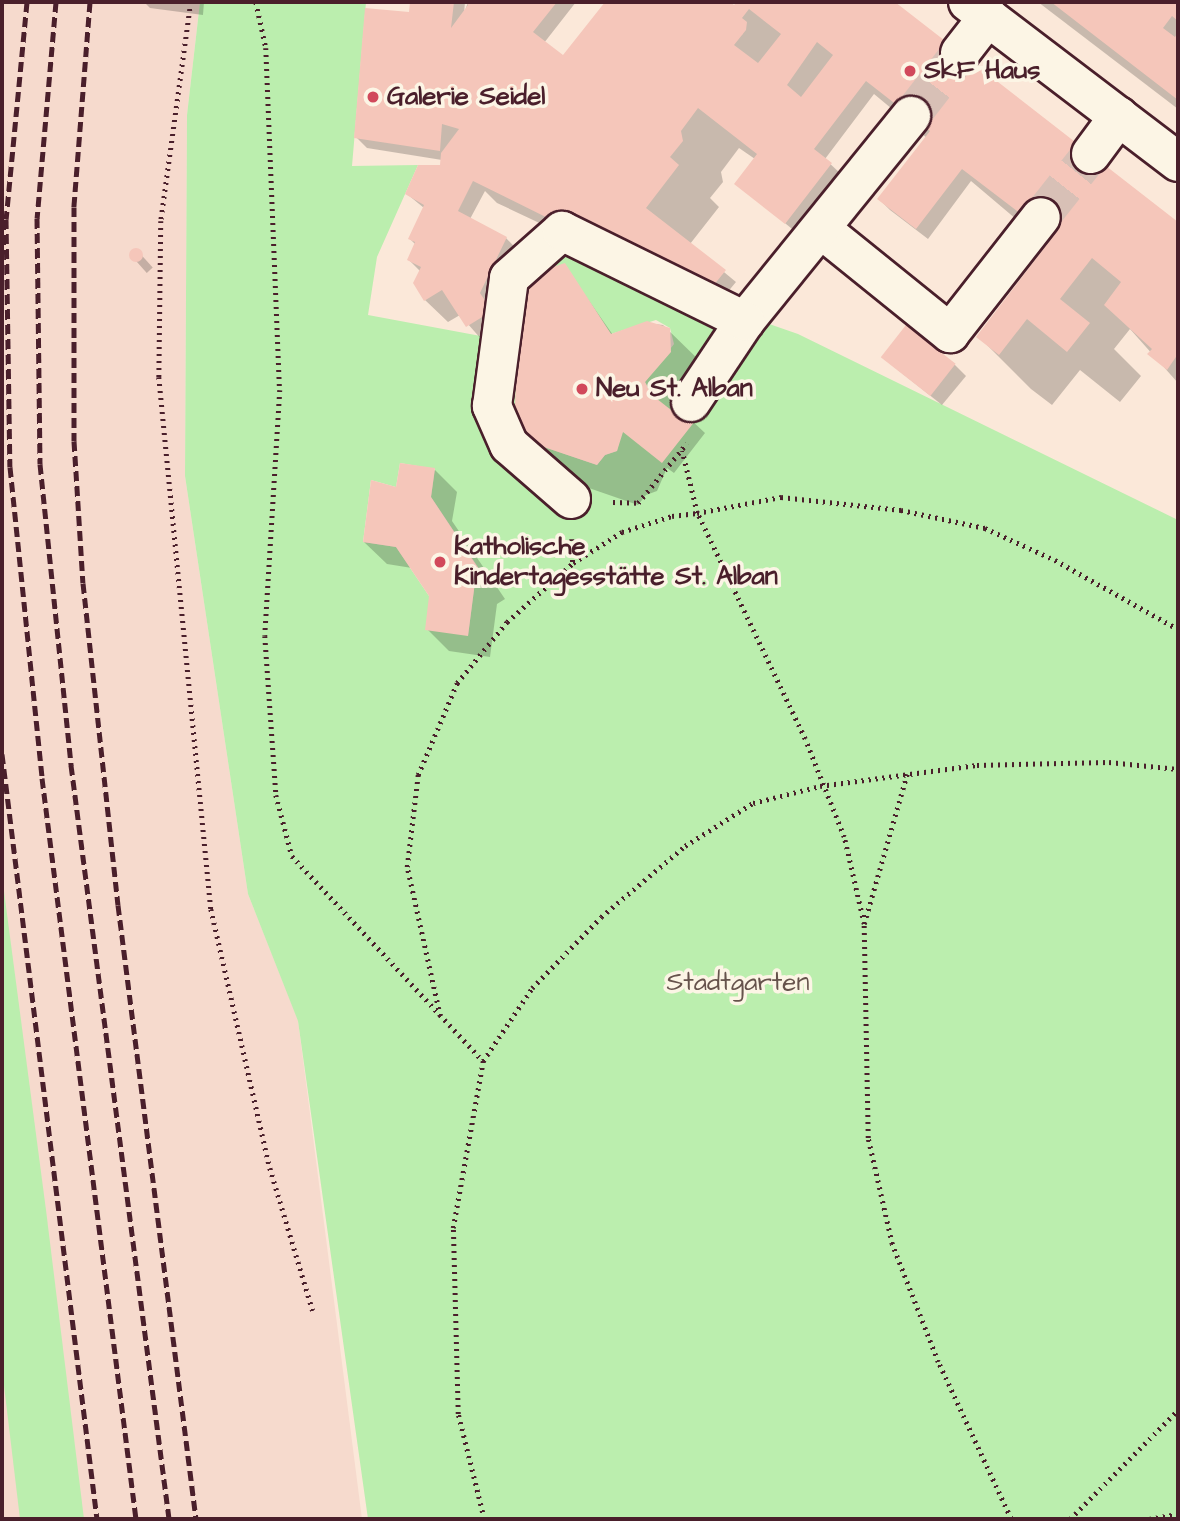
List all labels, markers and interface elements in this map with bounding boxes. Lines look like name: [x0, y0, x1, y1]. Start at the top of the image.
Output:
place label: SkF Haus: [924, 55, 1040, 87]
marker: SkF Haus: [902, 63, 918, 79]
place label: Galerie Seidel: [387, 81, 545, 113]
marker: Galerie Seidel: [365, 89, 381, 105]
place label: Neu St. Alban: [596, 373, 753, 405]
marker: Neu St. Alban: [574, 381, 590, 397]
place label: Katholische Kindertagesstätte St. Alban: [454, 531, 778, 592]
marker: Katholische Kindertagesstätte St. Alban: [432, 554, 448, 570]
park label: Stadtgarten: [667, 967, 809, 999]

